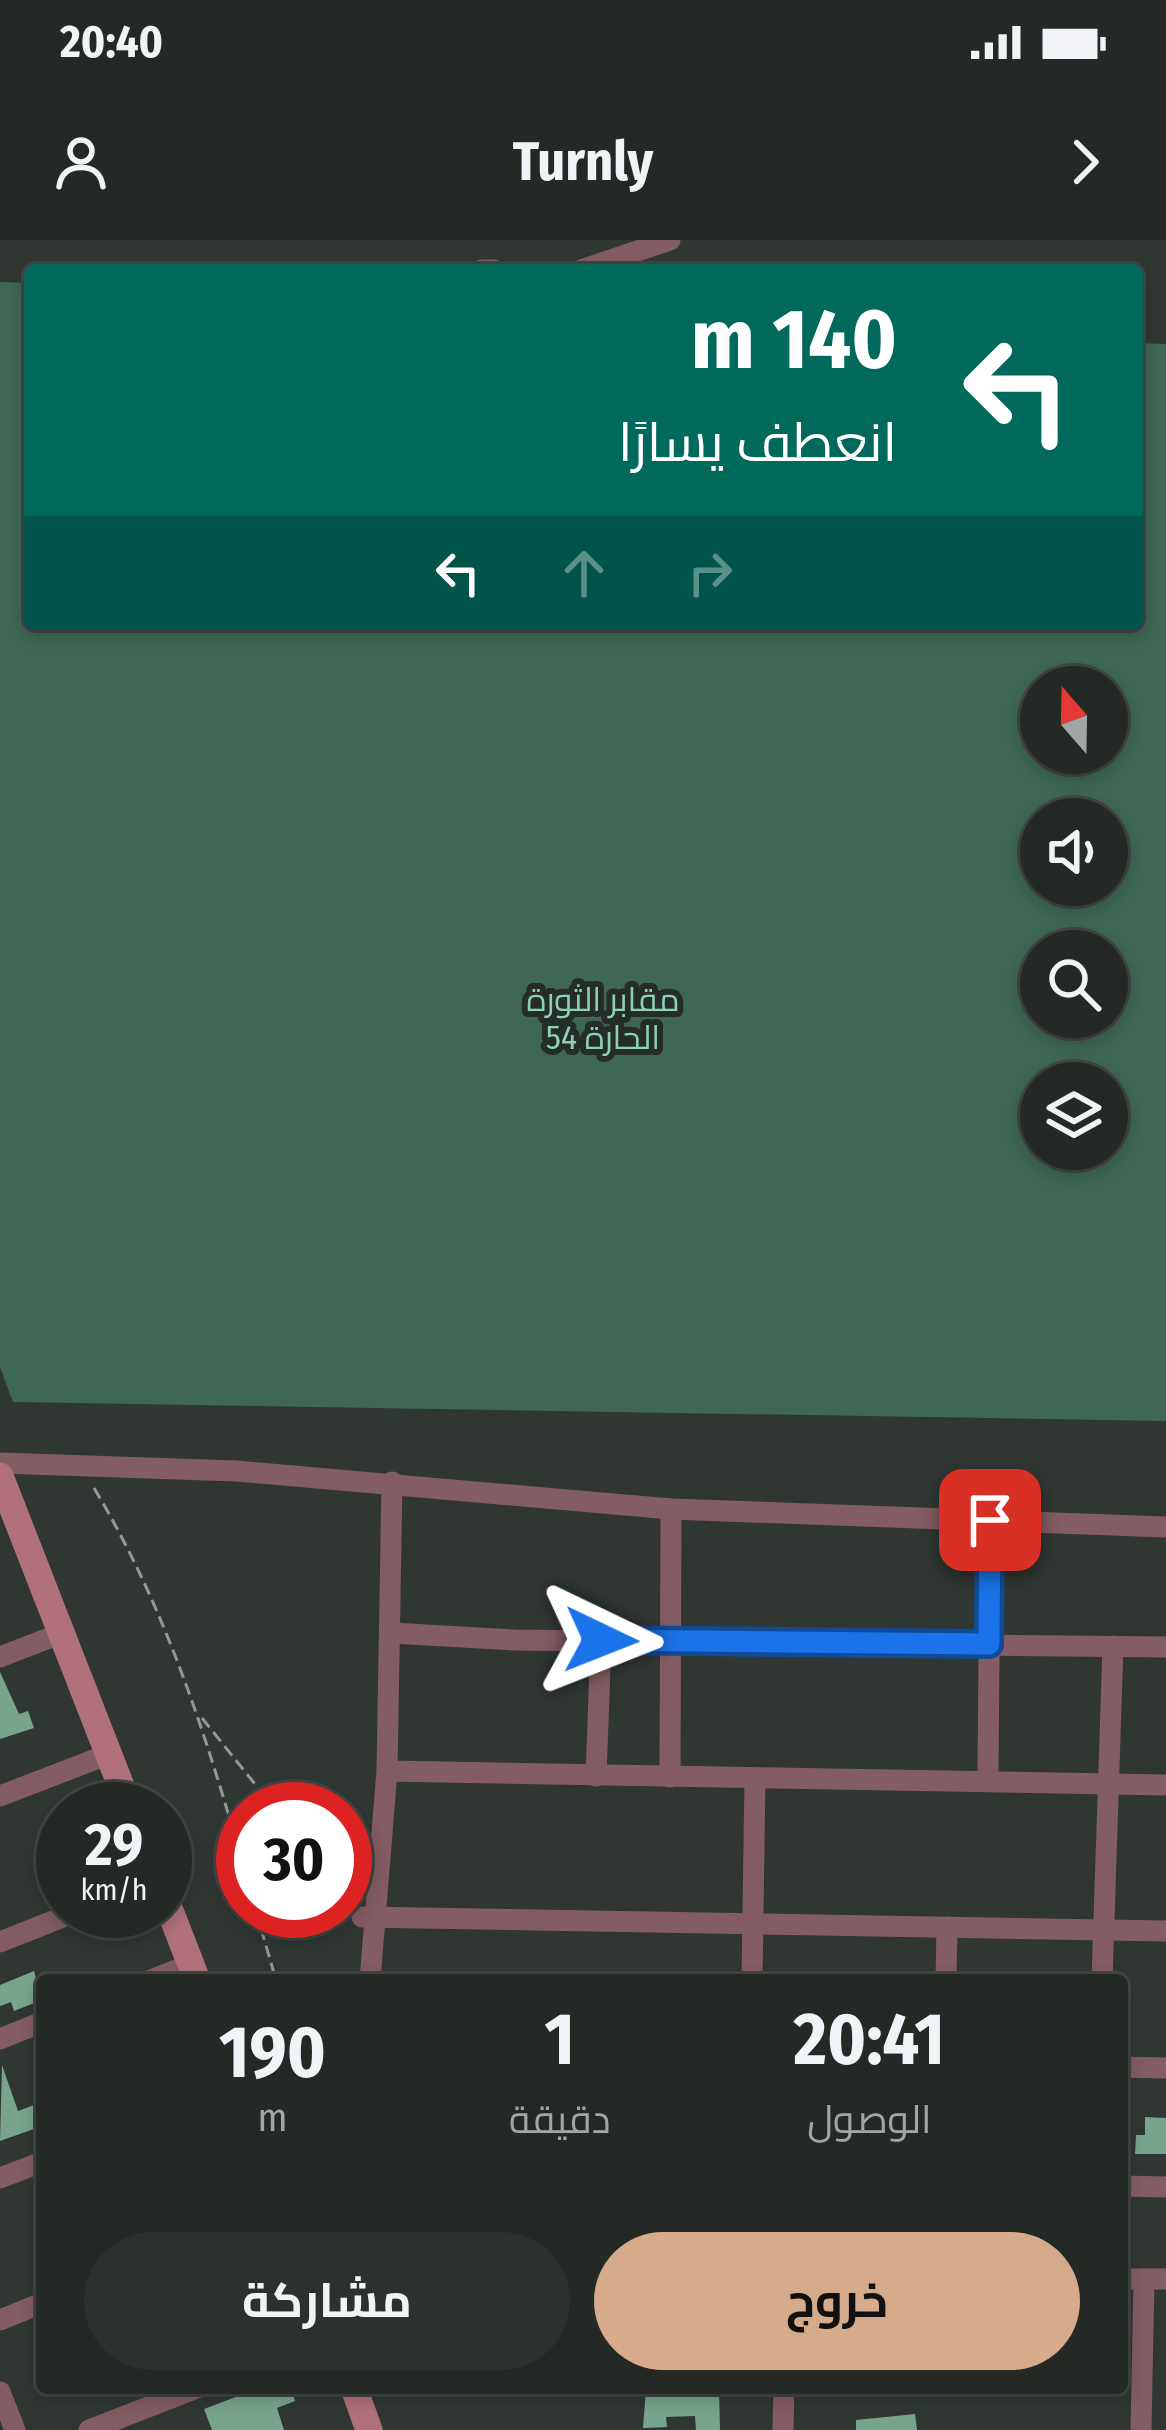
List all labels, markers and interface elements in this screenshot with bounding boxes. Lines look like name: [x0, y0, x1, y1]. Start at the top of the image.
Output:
text: 20:40: [60, 15, 163, 69]
icon: person: [48, 129, 114, 195]
icon: forward: [1052, 129, 1118, 195]
text: Turnly: [513, 130, 653, 194]
text: 140 m: [691, 289, 897, 390]
icon: left: [939, 312, 1095, 468]
text: انعطف يسارًا: [618, 411, 897, 475]
icon: left: [425, 540, 491, 606]
icon: ahead: [551, 540, 617, 606]
icon: right: [677, 540, 743, 606]
north arrow: [1020, 666, 1128, 774]
map controls: [1020, 666, 1128, 1170]
button: sound: [1020, 798, 1128, 906]
button: search: [1020, 930, 1128, 1038]
park label: مقابر الثورة الحارة 54: [526, 980, 680, 1058]
button: layers: [1020, 1062, 1128, 1170]
pin: [939, 1469, 1041, 1571]
icon: arrive: [957, 1487, 1023, 1553]
position arrow: [538, 1577, 664, 1703]
speed limit sign: 30: [216, 1782, 372, 1938]
text: 29: [85, 1809, 143, 1881]
text: km/h: [81, 1872, 147, 1908]
text: 1: [545, 1997, 575, 2083]
text: 20:41: [794, 1997, 945, 2083]
text: 190: [219, 2010, 326, 2096]
text: m: [258, 2095, 288, 2141]
text: دقيقة: [509, 2097, 611, 2143]
text: الوصول: [807, 2097, 931, 2143]
button: مشاركة: [84, 2232, 570, 2370]
button: خروج: [594, 2232, 1080, 2370]

